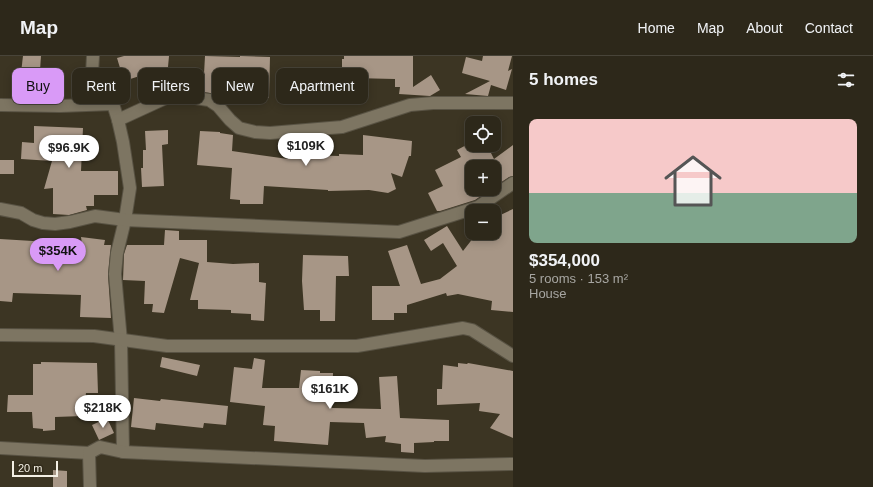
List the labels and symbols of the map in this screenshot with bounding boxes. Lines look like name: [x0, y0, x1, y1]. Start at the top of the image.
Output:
pin: $109K: [278, 133, 334, 167]
pin: $96.9K: [36, 135, 102, 169]
pin: $354K: [30, 238, 86, 272]
pin: $161K: [302, 376, 358, 410]
pin: $218K: [75, 395, 131, 429]
scale bar: [12, 459, 58, 478]

